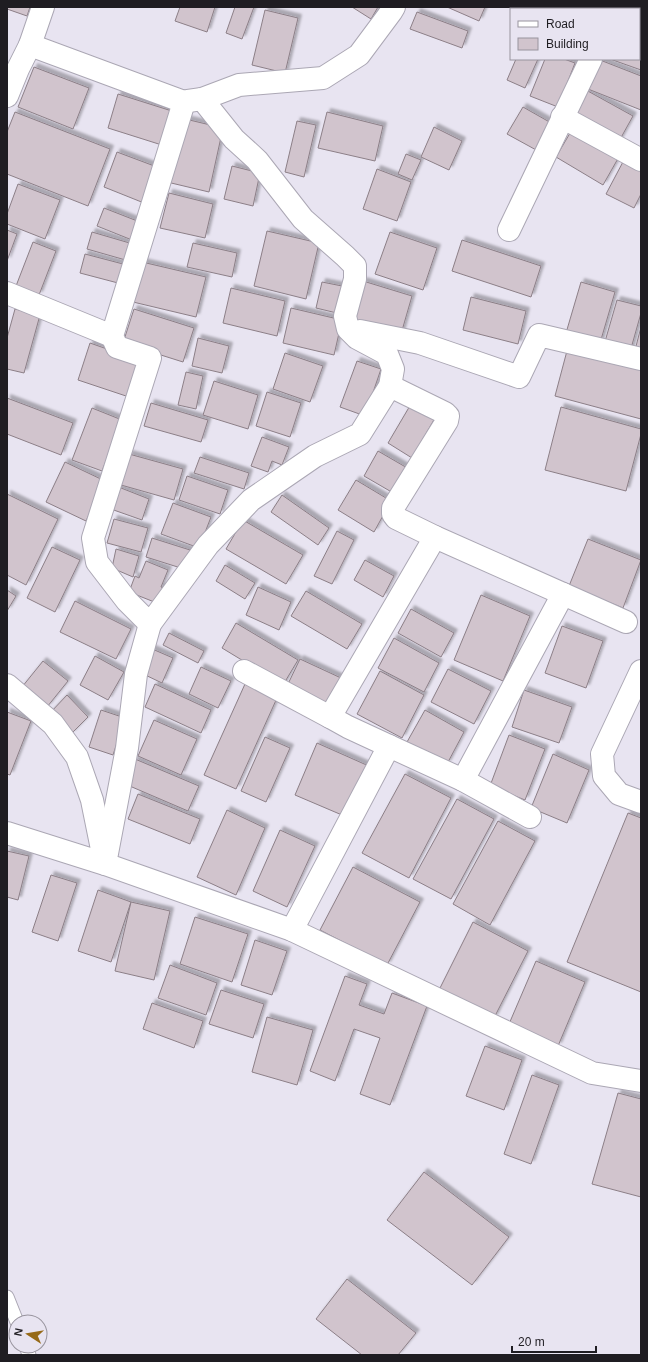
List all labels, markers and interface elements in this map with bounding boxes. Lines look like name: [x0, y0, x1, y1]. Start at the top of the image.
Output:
legend: [510, 8, 640, 60]
text: Road: [546, 17, 575, 31]
text: Building: [546, 37, 589, 51]
north arrow: [8, 1314, 48, 1354]
text: N: [12, 1327, 25, 1337]
scale bar: [512, 1328, 596, 1354]
text: 20 m: [518, 1335, 545, 1349]

